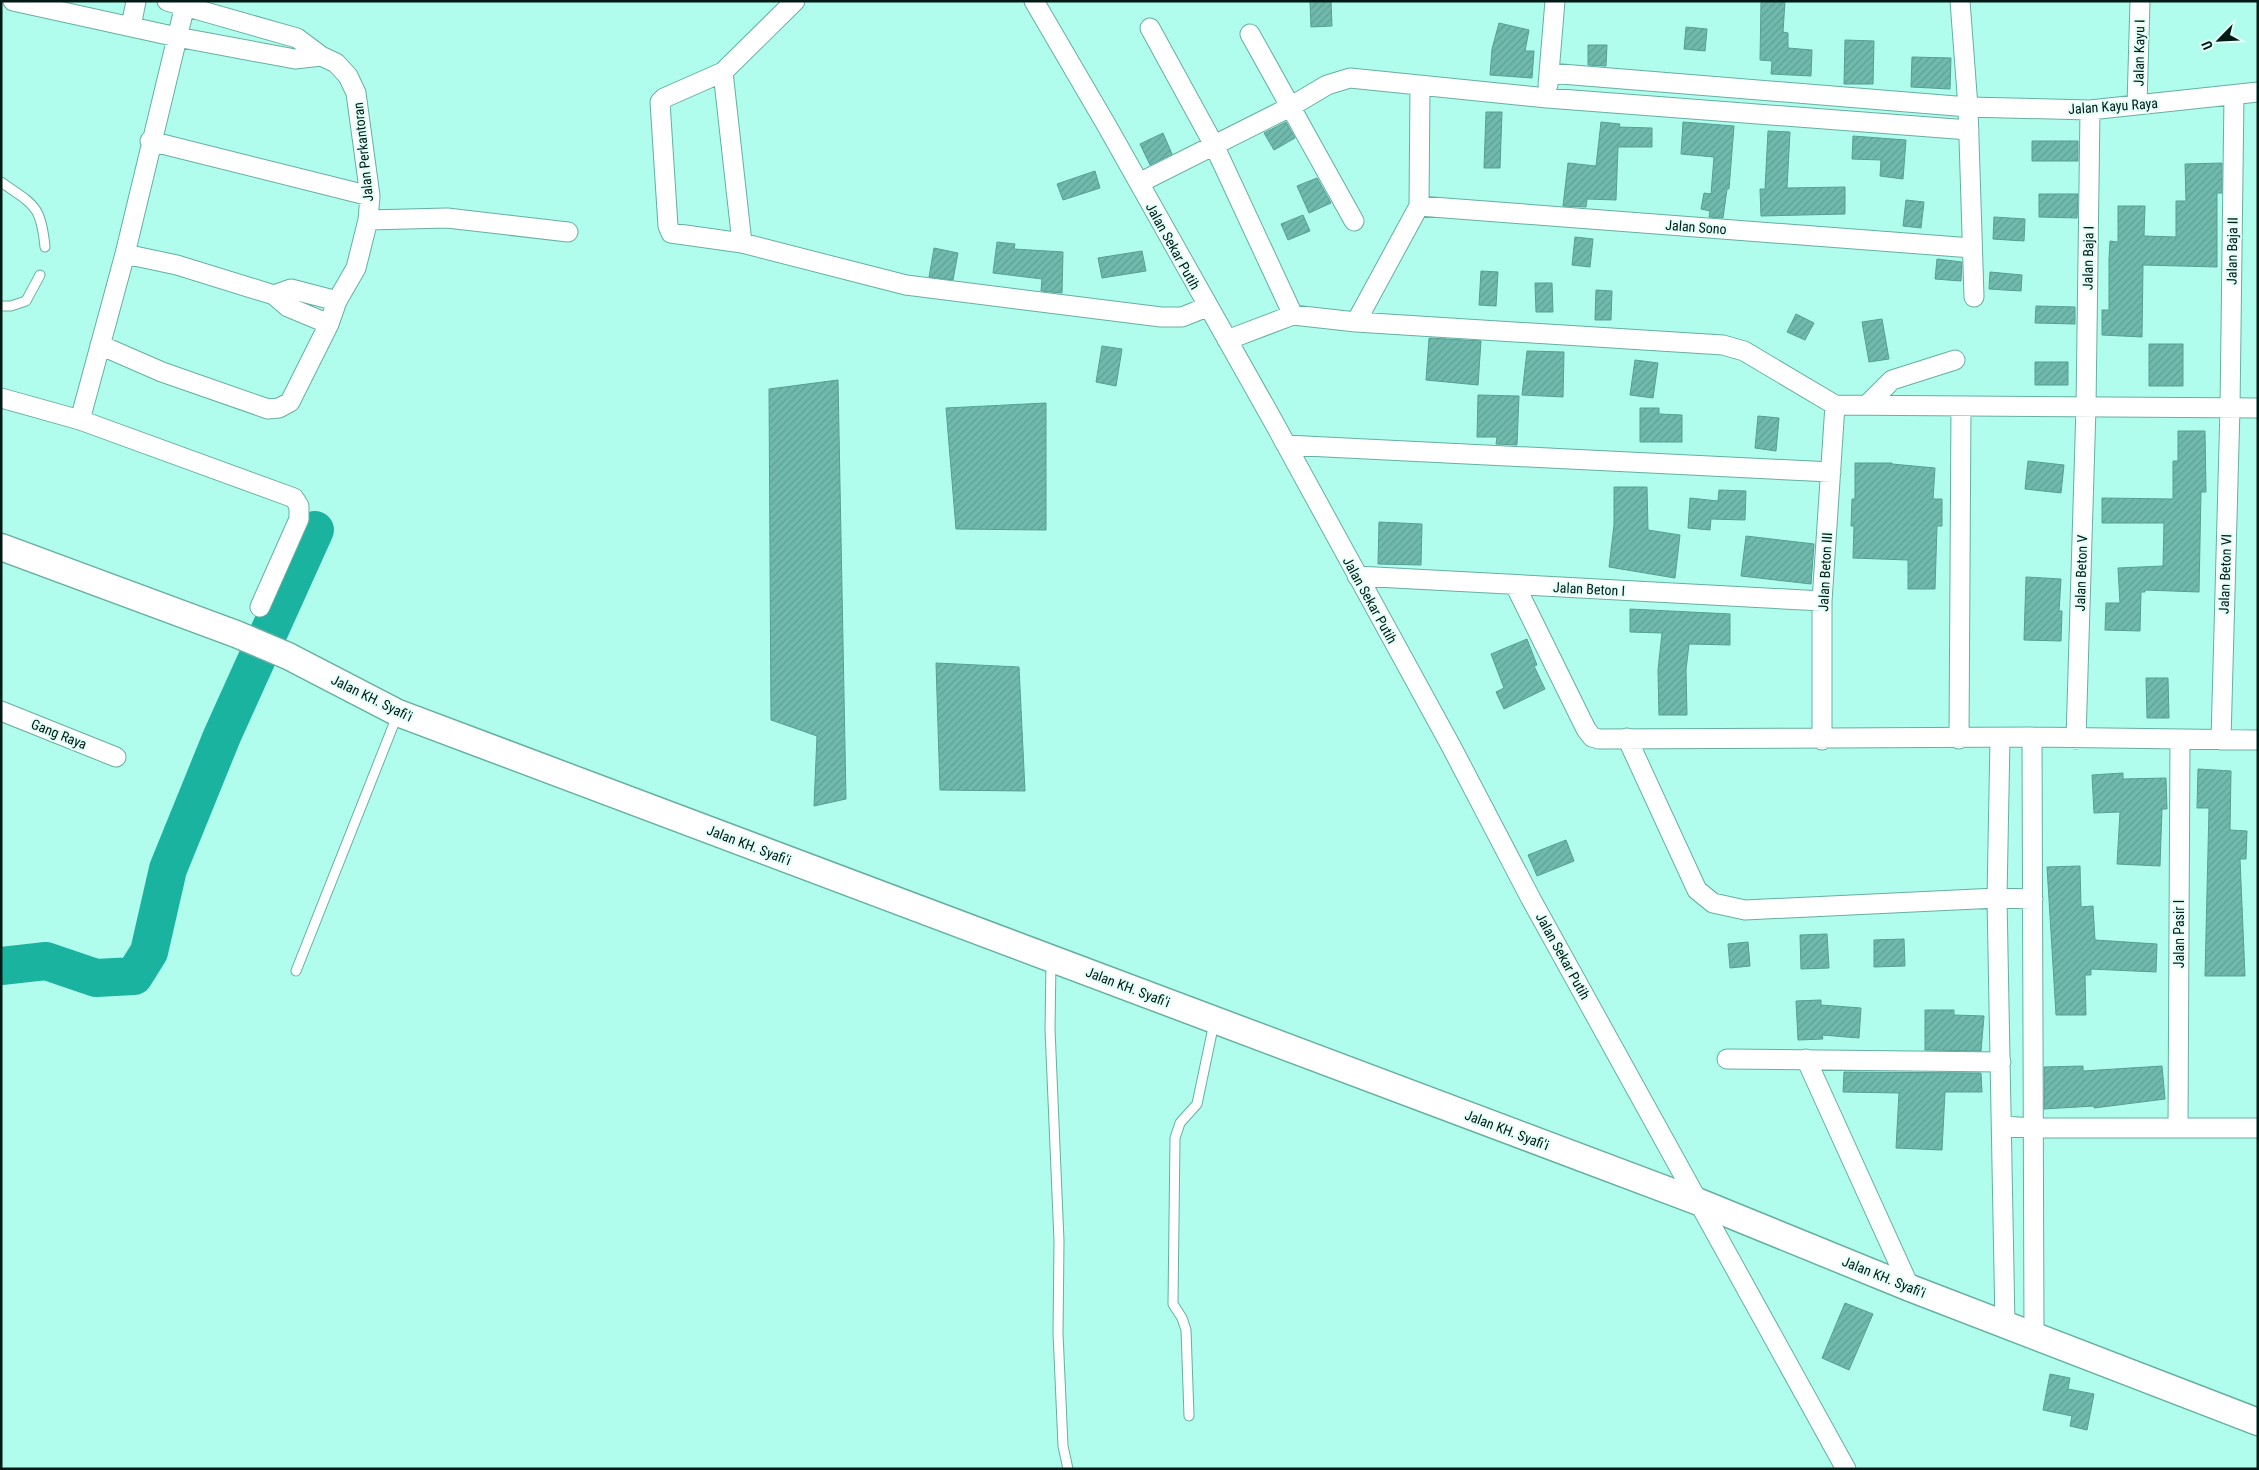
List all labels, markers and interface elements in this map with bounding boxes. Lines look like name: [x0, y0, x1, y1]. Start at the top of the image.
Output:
north arrow: [2194, 15, 2244, 65]
street label: Jalan Kayu I: [2130, 19, 2148, 87]
text: U: [2198, 38, 2216, 52]
street label: Jalan Kayu Raya: [2068, 95, 2158, 117]
street label: Jalan Perkantoran: [350, 101, 376, 203]
street label: Jalan Sekar Putih: [1143, 200, 1203, 292]
street label: Jalan Sono: [1665, 217, 1727, 237]
street label: Jalan Baja II: [2223, 217, 2241, 285]
street label: Jalan Baja I: [2079, 226, 2097, 290]
street label: Jalan Beton III: [1815, 532, 1835, 612]
street label: Jalan Beton V: [2072, 534, 2090, 611]
street label: Jalan Beton VI: [2216, 534, 2234, 614]
street label: Jalan Sekar Putih: [1340, 554, 1400, 646]
street label: Jalan Beton I: [1553, 579, 1625, 599]
street label: Jalan KH. Syafi'i: [329, 671, 415, 725]
street label: Gang Raya: [29, 716, 89, 752]
street label: Jalan KH. Syafi'i: [705, 822, 793, 868]
street label: Jalan Pasir I: [2171, 900, 2187, 968]
street label: Jalan Sekar Putih: [1533, 910, 1593, 1002]
street label: Jalan KH. Syafi'i: [1084, 964, 1172, 1010]
street label: Jalan KH. Syafi'i: [1463, 1107, 1551, 1153]
street label: Jalan KH. Syafi'i: [1840, 1253, 1928, 1301]

